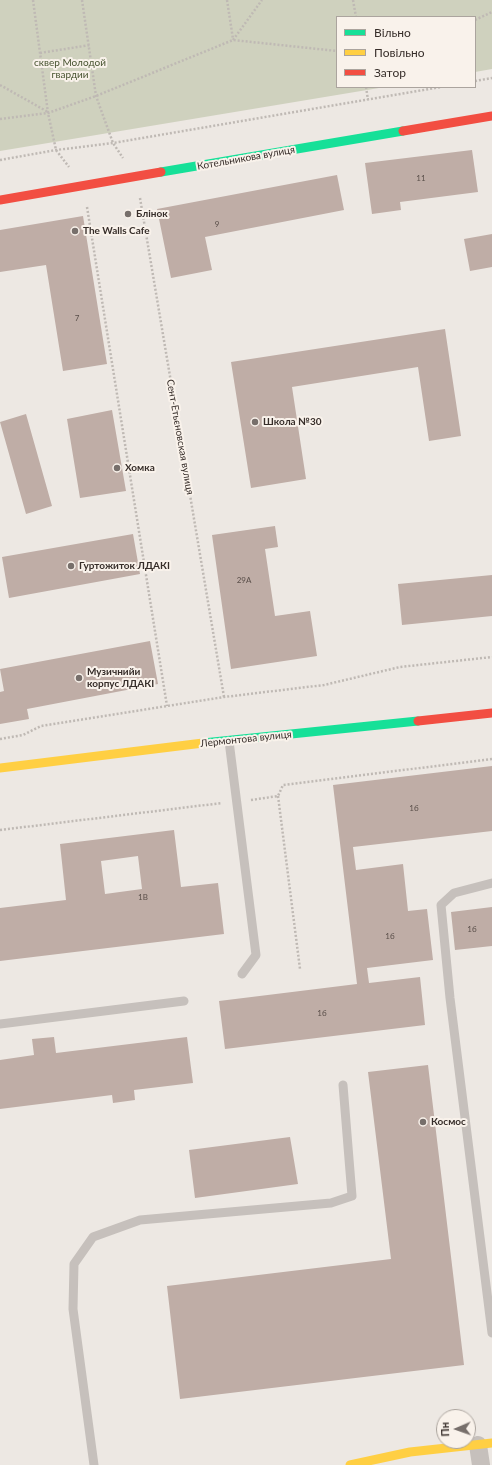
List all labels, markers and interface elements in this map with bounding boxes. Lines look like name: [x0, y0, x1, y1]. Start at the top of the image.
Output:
legend: [336, 16, 476, 88]
text: Вільно: [374, 25, 411, 40]
text: Повільно: [374, 45, 425, 60]
park label: сквер Молодой гвардии: [34, 57, 106, 80]
text: Затор: [374, 65, 406, 80]
street label: Котельникова вулиця: [196, 143, 296, 173]
house number: 11: [416, 173, 426, 183]
place label: Блінок: [136, 208, 168, 220]
marker: Блінок: [123, 209, 133, 219]
house number: 9: [215, 219, 219, 229]
place label: The Walls Cafe: [83, 225, 149, 237]
marker: The Walls Cafe: [70, 226, 80, 236]
house number: 7: [75, 313, 79, 323]
street label: Сент-Етьєновская вулиця: [164, 378, 196, 496]
place label: Школа №30: [263, 416, 321, 428]
marker: Школа №30: [250, 417, 260, 427]
place label: Хомка: [125, 462, 155, 474]
marker: Хомка: [112, 463, 122, 473]
place label: Гуртожиток ЛДАКІ: [79, 560, 170, 572]
marker: Гуртожиток ЛДАКІ: [66, 561, 76, 571]
house number: 29А: [237, 575, 251, 585]
place label: Музичнийи корпус ЛДАКІ: [87, 666, 154, 690]
marker: Музичнийи корпус ЛДАКІ: [74, 673, 84, 683]
street label: Лермонтова вулиця: [200, 728, 292, 750]
house number: 1б: [409, 803, 419, 813]
house number: 1В: [138, 892, 148, 902]
house number: 1б: [467, 924, 477, 934]
house number: 1б: [385, 931, 395, 941]
house number: 1б: [317, 1008, 327, 1018]
place label: Космос: [431, 1116, 466, 1128]
marker: Космос: [418, 1117, 428, 1127]
north arrow: [436, 1409, 476, 1449]
text: Пн: [438, 1422, 451, 1437]

